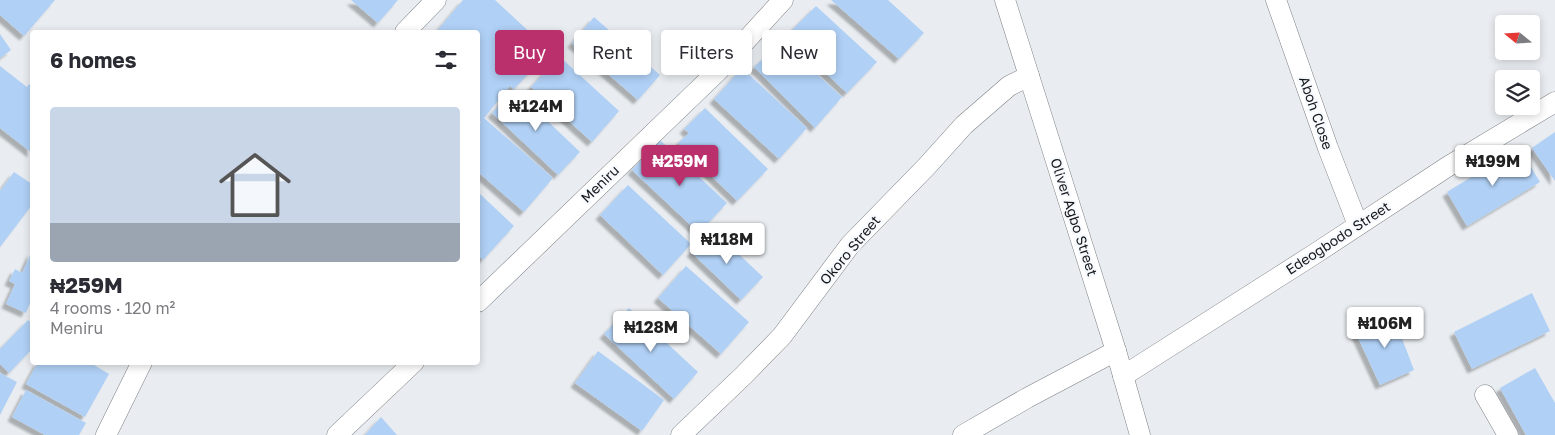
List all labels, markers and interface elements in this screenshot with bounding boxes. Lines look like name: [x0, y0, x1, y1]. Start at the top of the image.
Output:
north arrow: [1495, 15, 1540, 60]
map controls: [1495, 15, 1540, 115]
chip: Buy: [495, 30, 564, 75]
chip: Rent: [574, 30, 651, 75]
chip: Filters: [661, 30, 752, 75]
chip: New: [762, 30, 836, 75]
icon: filters: [432, 46, 460, 74]
text: 6 homes: [50, 47, 136, 73]
button: layers: [1495, 70, 1540, 115]
street label: Aboh Close: [1296, 74, 1337, 152]
pin: ₦124M: [501, 90, 571, 132]
text: ₦124M: [509, 96, 563, 116]
icon: home: [210, 140, 300, 230]
pin: ₦259M: [645, 144, 715, 187]
pin: ₦199M: [1458, 144, 1528, 187]
text: ₦259M: [652, 151, 708, 171]
text: ₦199M: [1466, 151, 1520, 171]
street label: Oliver Agbo Street: [1047, 156, 1102, 278]
street label: Meniru: [577, 161, 622, 206]
street label: Edeogbodo Street: [1282, 197, 1393, 278]
street label: Okoro Street: [816, 212, 883, 288]
pin: ₦118M: [692, 222, 762, 265]
text: ₦118M: [701, 229, 753, 249]
text: ₦259M: [50, 272, 123, 298]
text: 4 rooms · 120 m²: [50, 298, 175, 318]
pin: ₦106M: [1350, 306, 1420, 349]
pin: ₦128M: [616, 310, 686, 353]
text: ₦106M: [1358, 313, 1412, 333]
text: ₦128M: [624, 317, 678, 337]
text: Meniru: [50, 318, 103, 338]

